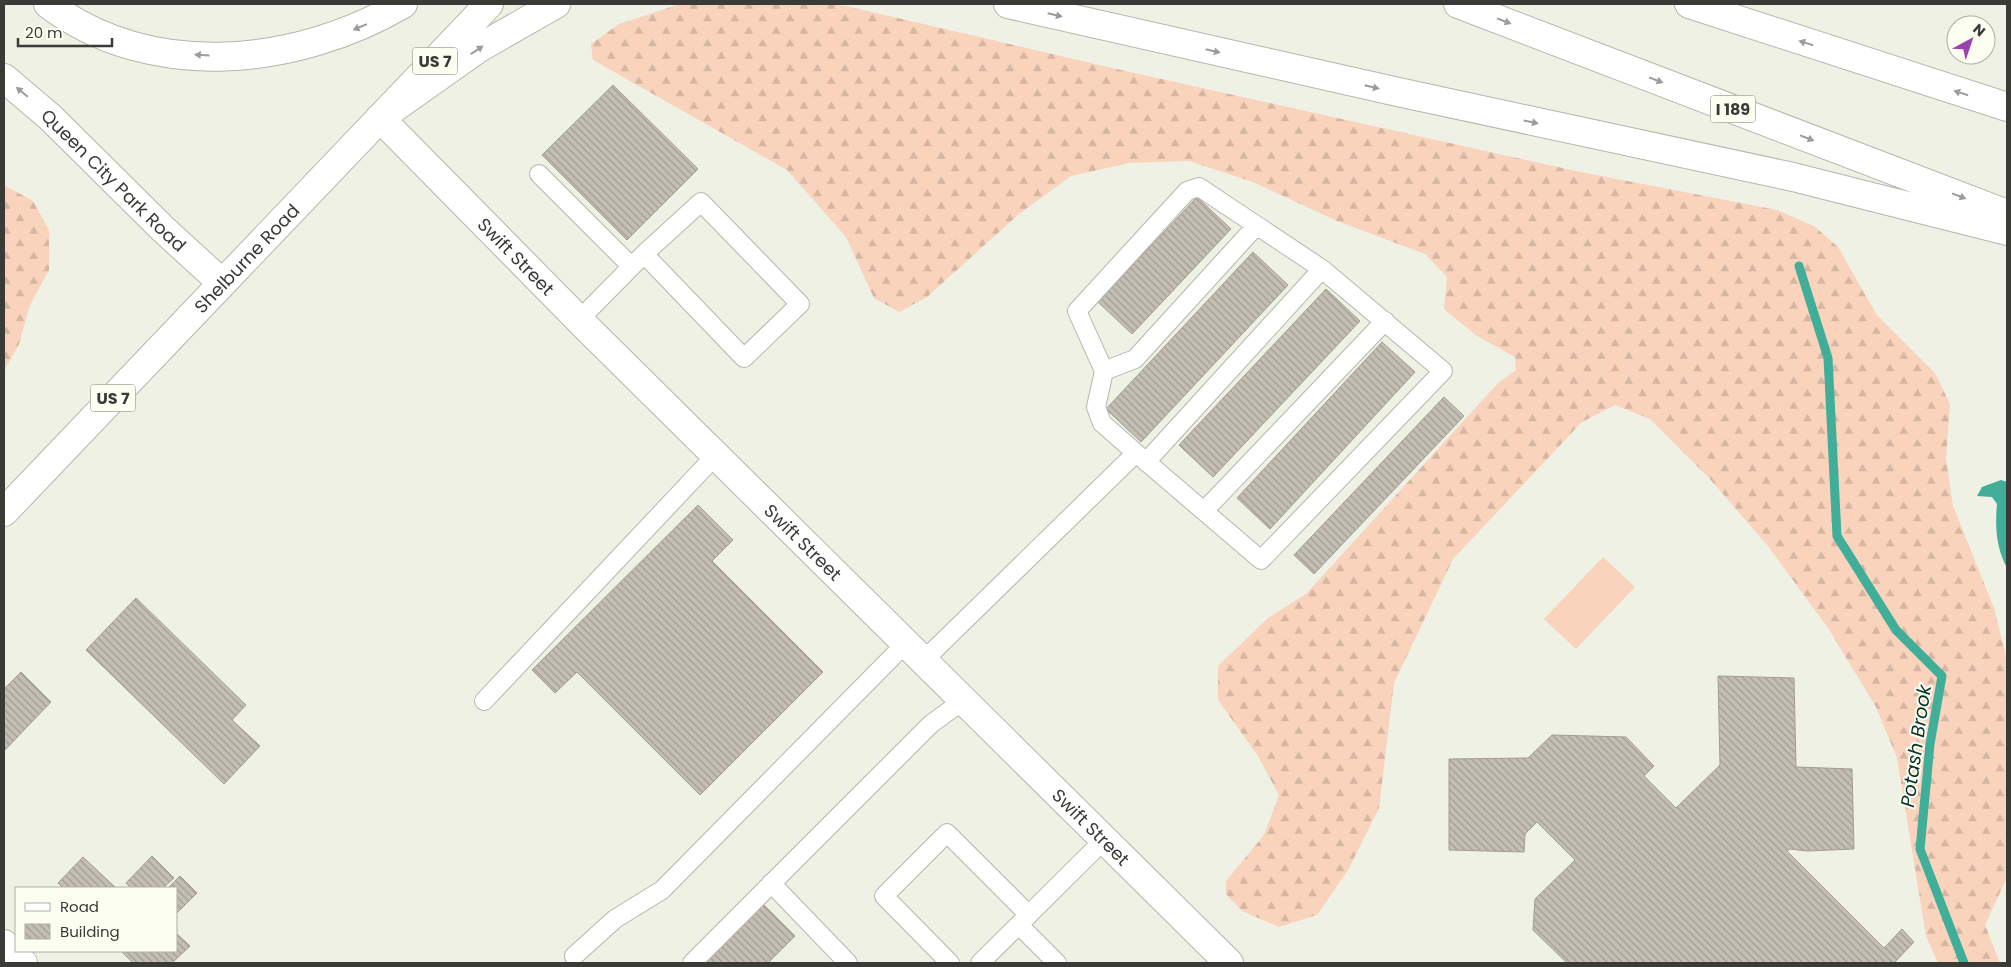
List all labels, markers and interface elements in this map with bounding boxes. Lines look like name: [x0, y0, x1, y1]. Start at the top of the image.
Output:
one-way arrow: [1048, 11, 1063, 19]
scale bar: [18, 15, 111, 47]
north arrow: [1946, 15, 1996, 65]
one-way arrow: [1497, 17, 1512, 25]
text: N: [1969, 19, 1990, 41]
text: 20 m: [25, 22, 63, 43]
one-way arrow: [353, 23, 367, 31]
one-way arrow: [1799, 38, 1814, 46]
one-way arrow: [470, 45, 484, 55]
road number: US 7: [412, 48, 458, 74]
one-way arrow: [1206, 48, 1222, 56]
one-way arrow: [194, 50, 210, 58]
one-way arrow: [1648, 76, 1663, 84]
one-way arrow: [1365, 83, 1380, 91]
one-way arrow: [16, 87, 29, 98]
one-way arrow: [1953, 88, 1968, 96]
road number: I 189: [1710, 96, 1756, 122]
street label: Queen City Park Road: [36, 103, 192, 257]
one-way arrow: [1523, 118, 1538, 126]
one-way arrow: [1800, 134, 1815, 142]
one-way arrow: [1952, 192, 1966, 200]
street label: Shelburne Road: [188, 198, 305, 318]
street label: Swift Street: [472, 212, 560, 300]
road number: US 7: [90, 384, 136, 412]
street label: Swift Street: [759, 498, 848, 586]
water label: Potash Brook: [1894, 682, 1938, 809]
street label: Swift Street: [1047, 783, 1135, 871]
legend: [15, 887, 178, 952]
text: Road: [60, 896, 99, 917]
text: Building: [60, 921, 120, 942]

